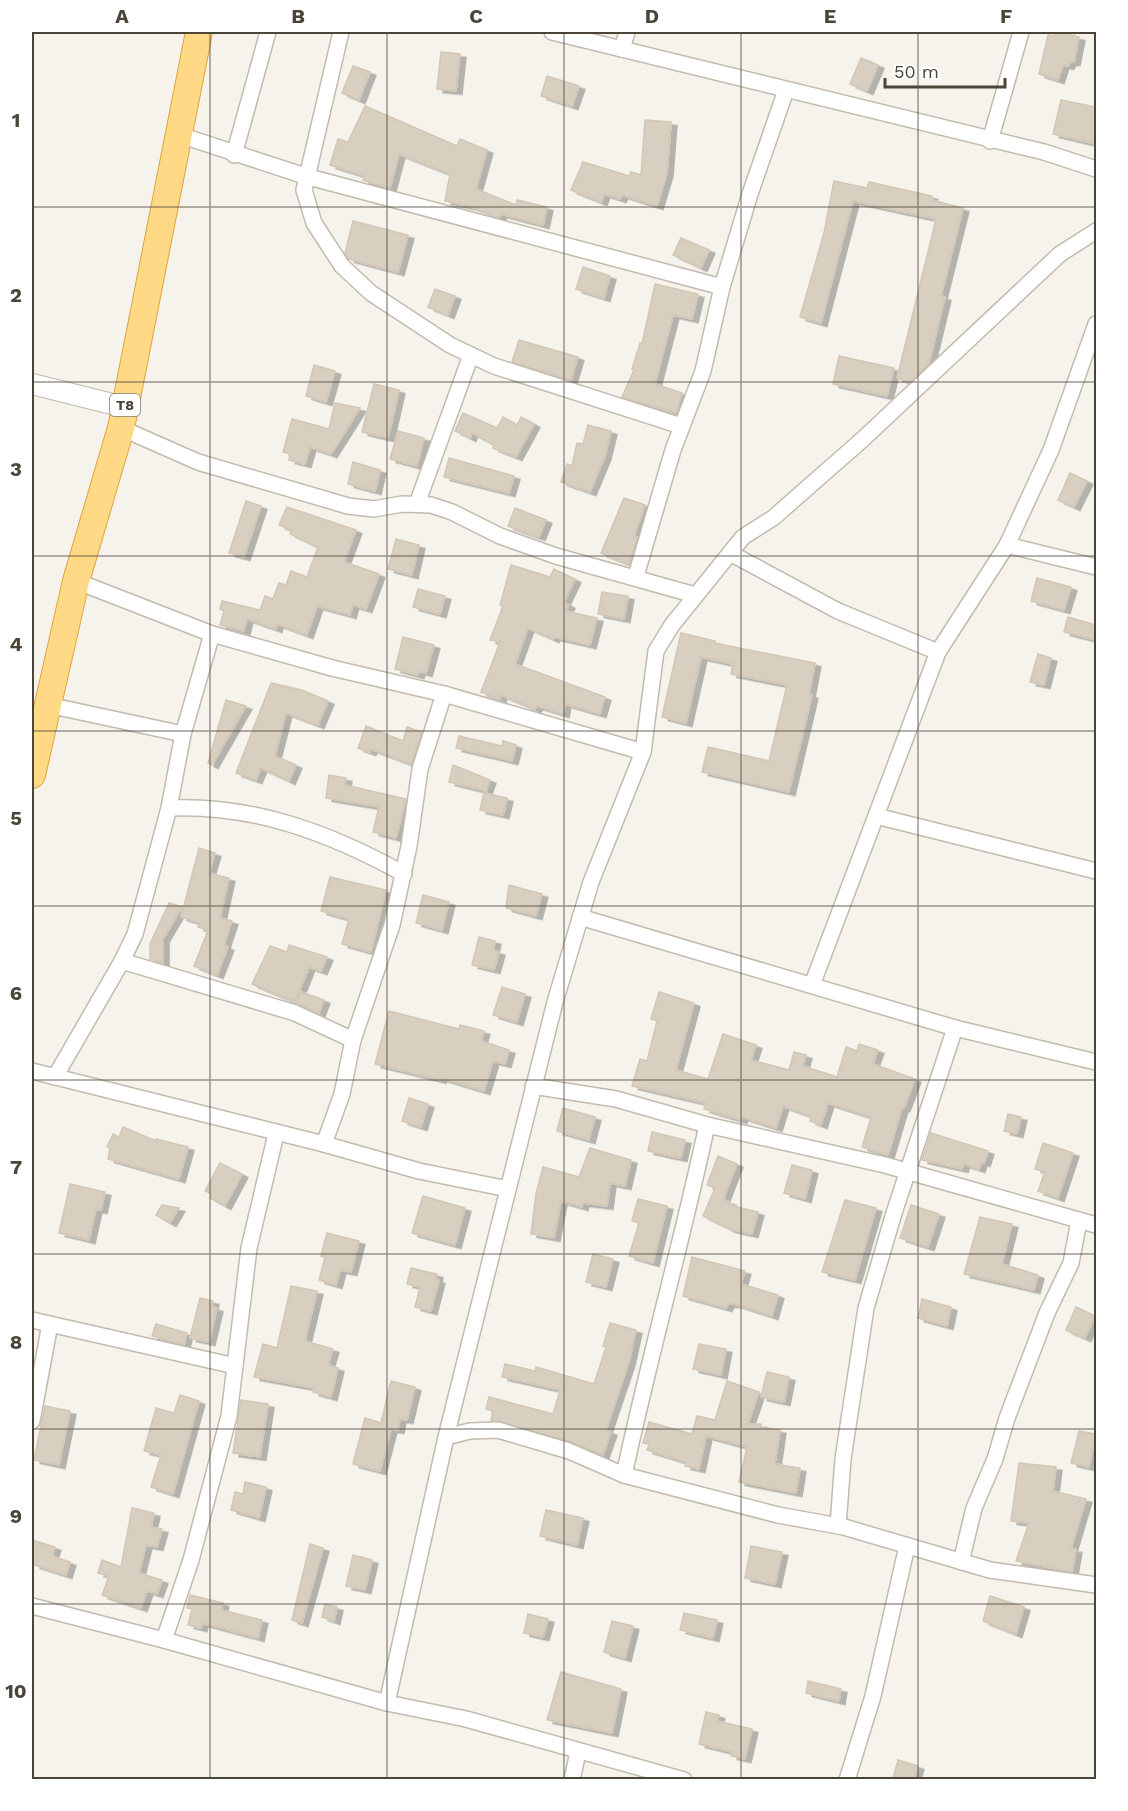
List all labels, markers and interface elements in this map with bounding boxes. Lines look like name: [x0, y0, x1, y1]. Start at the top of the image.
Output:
text: A: [115, 4, 129, 28]
text: B: [291, 4, 305, 28]
text: C: [469, 4, 483, 28]
text: D: [645, 4, 659, 28]
text: E: [824, 4, 836, 28]
text: F: [1000, 4, 1012, 28]
scale bar: [885, 51, 1005, 89]
text: 50 m: [894, 61, 939, 82]
text: 1: [12, 108, 20, 132]
text: 2: [10, 283, 22, 307]
road number: T8: [110, 394, 140, 416]
text: 3: [10, 457, 22, 481]
text: 4: [10, 632, 23, 656]
text: 5: [10, 806, 22, 830]
text: 6: [10, 981, 22, 1005]
text: 7: [10, 1155, 22, 1179]
text: 8: [10, 1330, 22, 1354]
text: 9: [10, 1504, 22, 1528]
text: 10: [5, 1679, 27, 1703]

